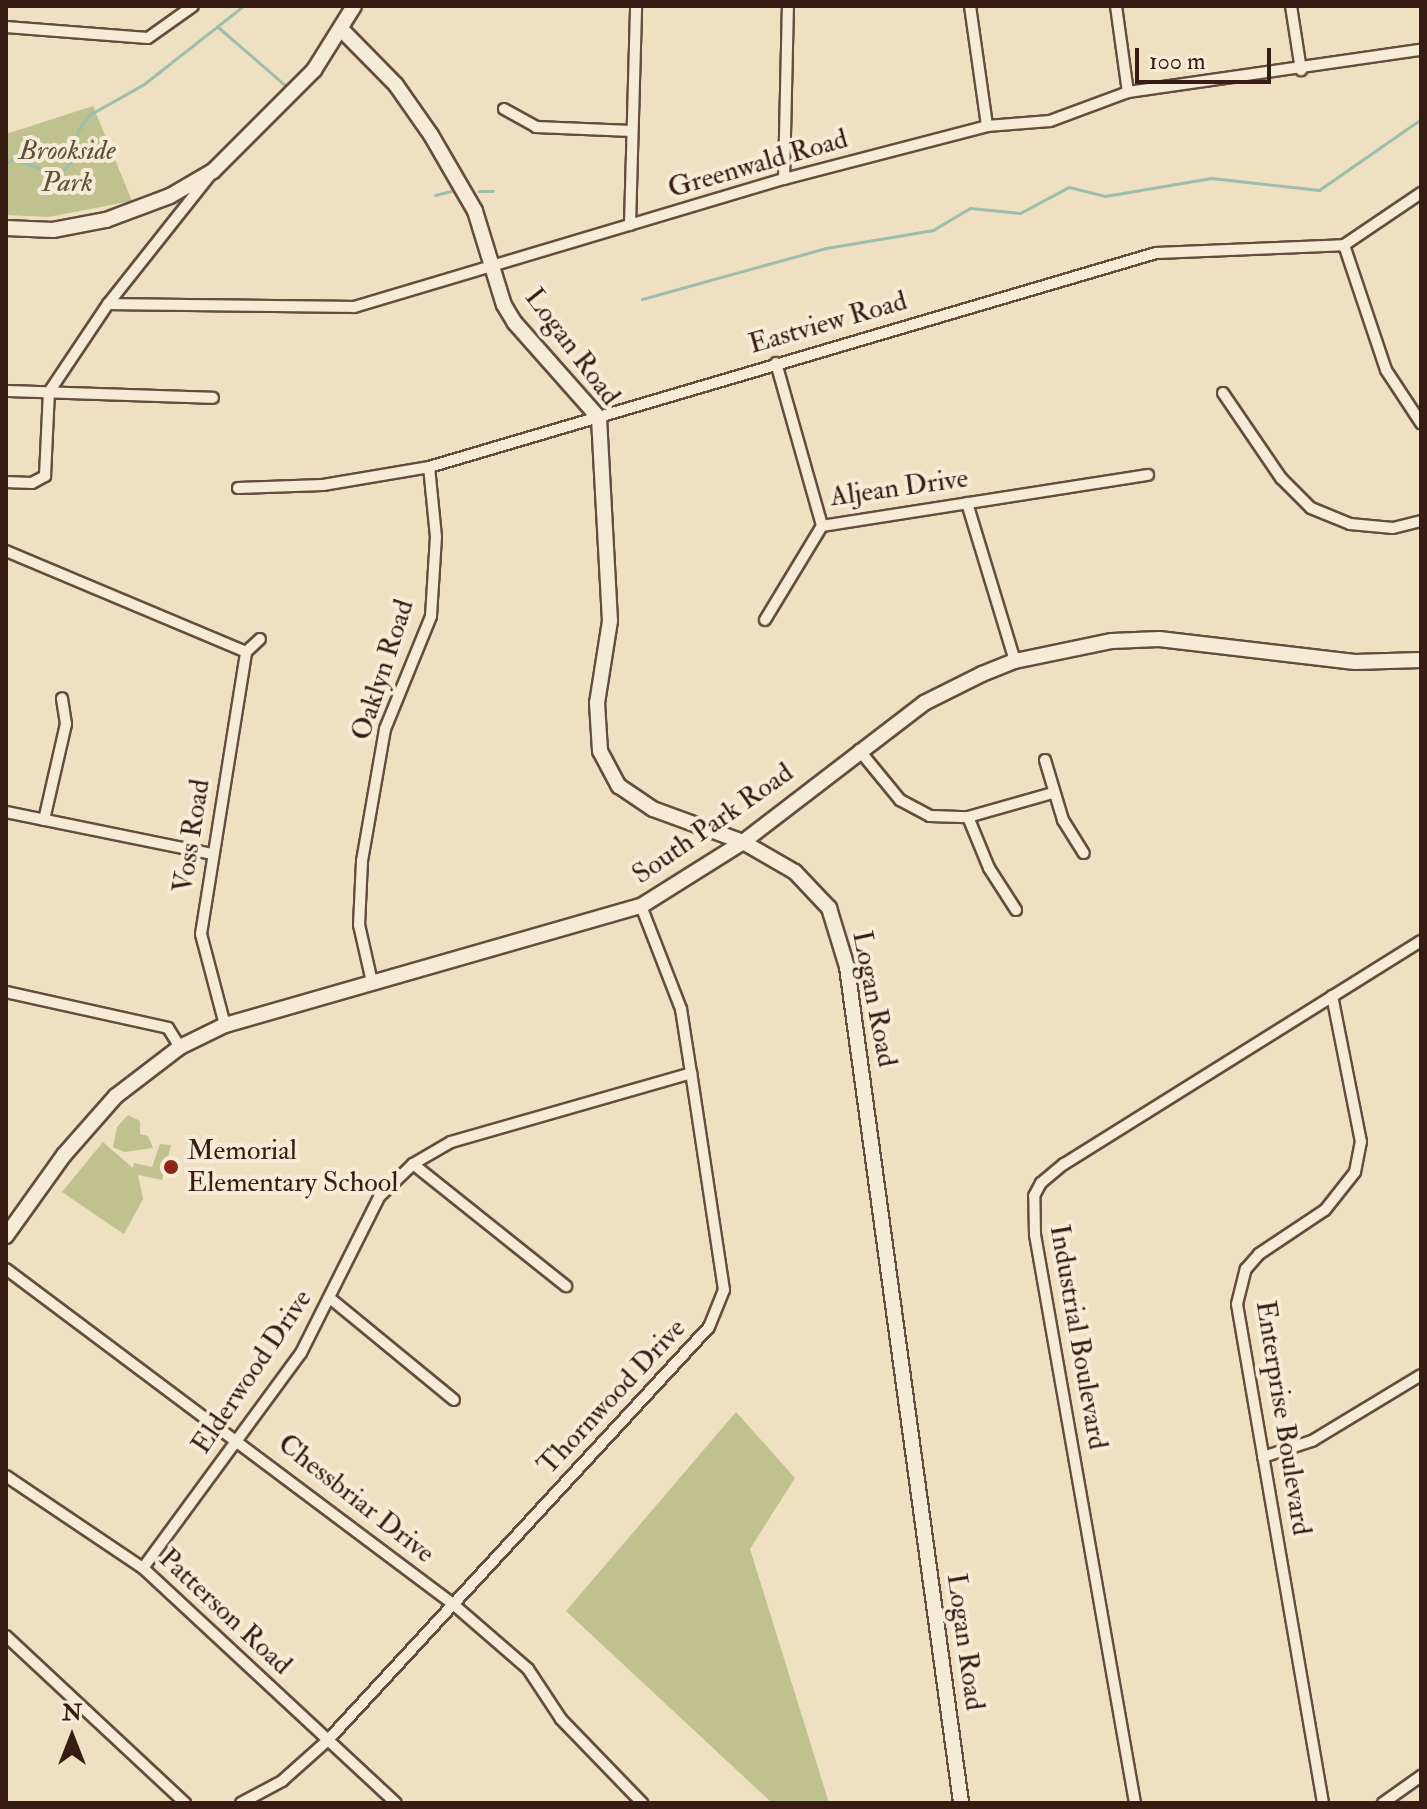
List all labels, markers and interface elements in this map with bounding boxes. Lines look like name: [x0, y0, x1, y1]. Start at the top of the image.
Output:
scale bar: [1139, 32, 1275, 82]
text: 100 m: [1149, 46, 1206, 77]
street label: Greenwald Road: [664, 122, 852, 206]
park label: Brookside Park: [19, 134, 115, 200]
street label: Logan Road: [517, 282, 627, 412]
street label: Eastview Road: [745, 284, 911, 362]
street label: Aljean Drive: [828, 462, 970, 514]
street label: Oaklyn Road: [344, 595, 422, 745]
street label: South Park Road: [626, 756, 800, 892]
street label: Voss Road: [166, 777, 218, 895]
street label: Logan Road: [844, 928, 904, 1070]
place label: Memorial Elementary School: [187, 1134, 398, 1200]
marker: Memorial Elementary School: [162, 1158, 180, 1176]
street label: Industrial Boulevard: [1042, 1222, 1114, 1452]
street label: Elderwood Drive: [185, 1283, 319, 1461]
street label: Enterprise Boulevard: [1248, 1298, 1318, 1538]
street label: Thornwood Drive: [531, 1312, 693, 1482]
street label: Chessbriar Drive: [271, 1427, 441, 1571]
street label: Patterson Road: [152, 1542, 298, 1682]
street label: Logan Road: [939, 1571, 991, 1713]
north arrow: [32, 1697, 112, 1777]
text: N: [62, 1699, 82, 1727]

